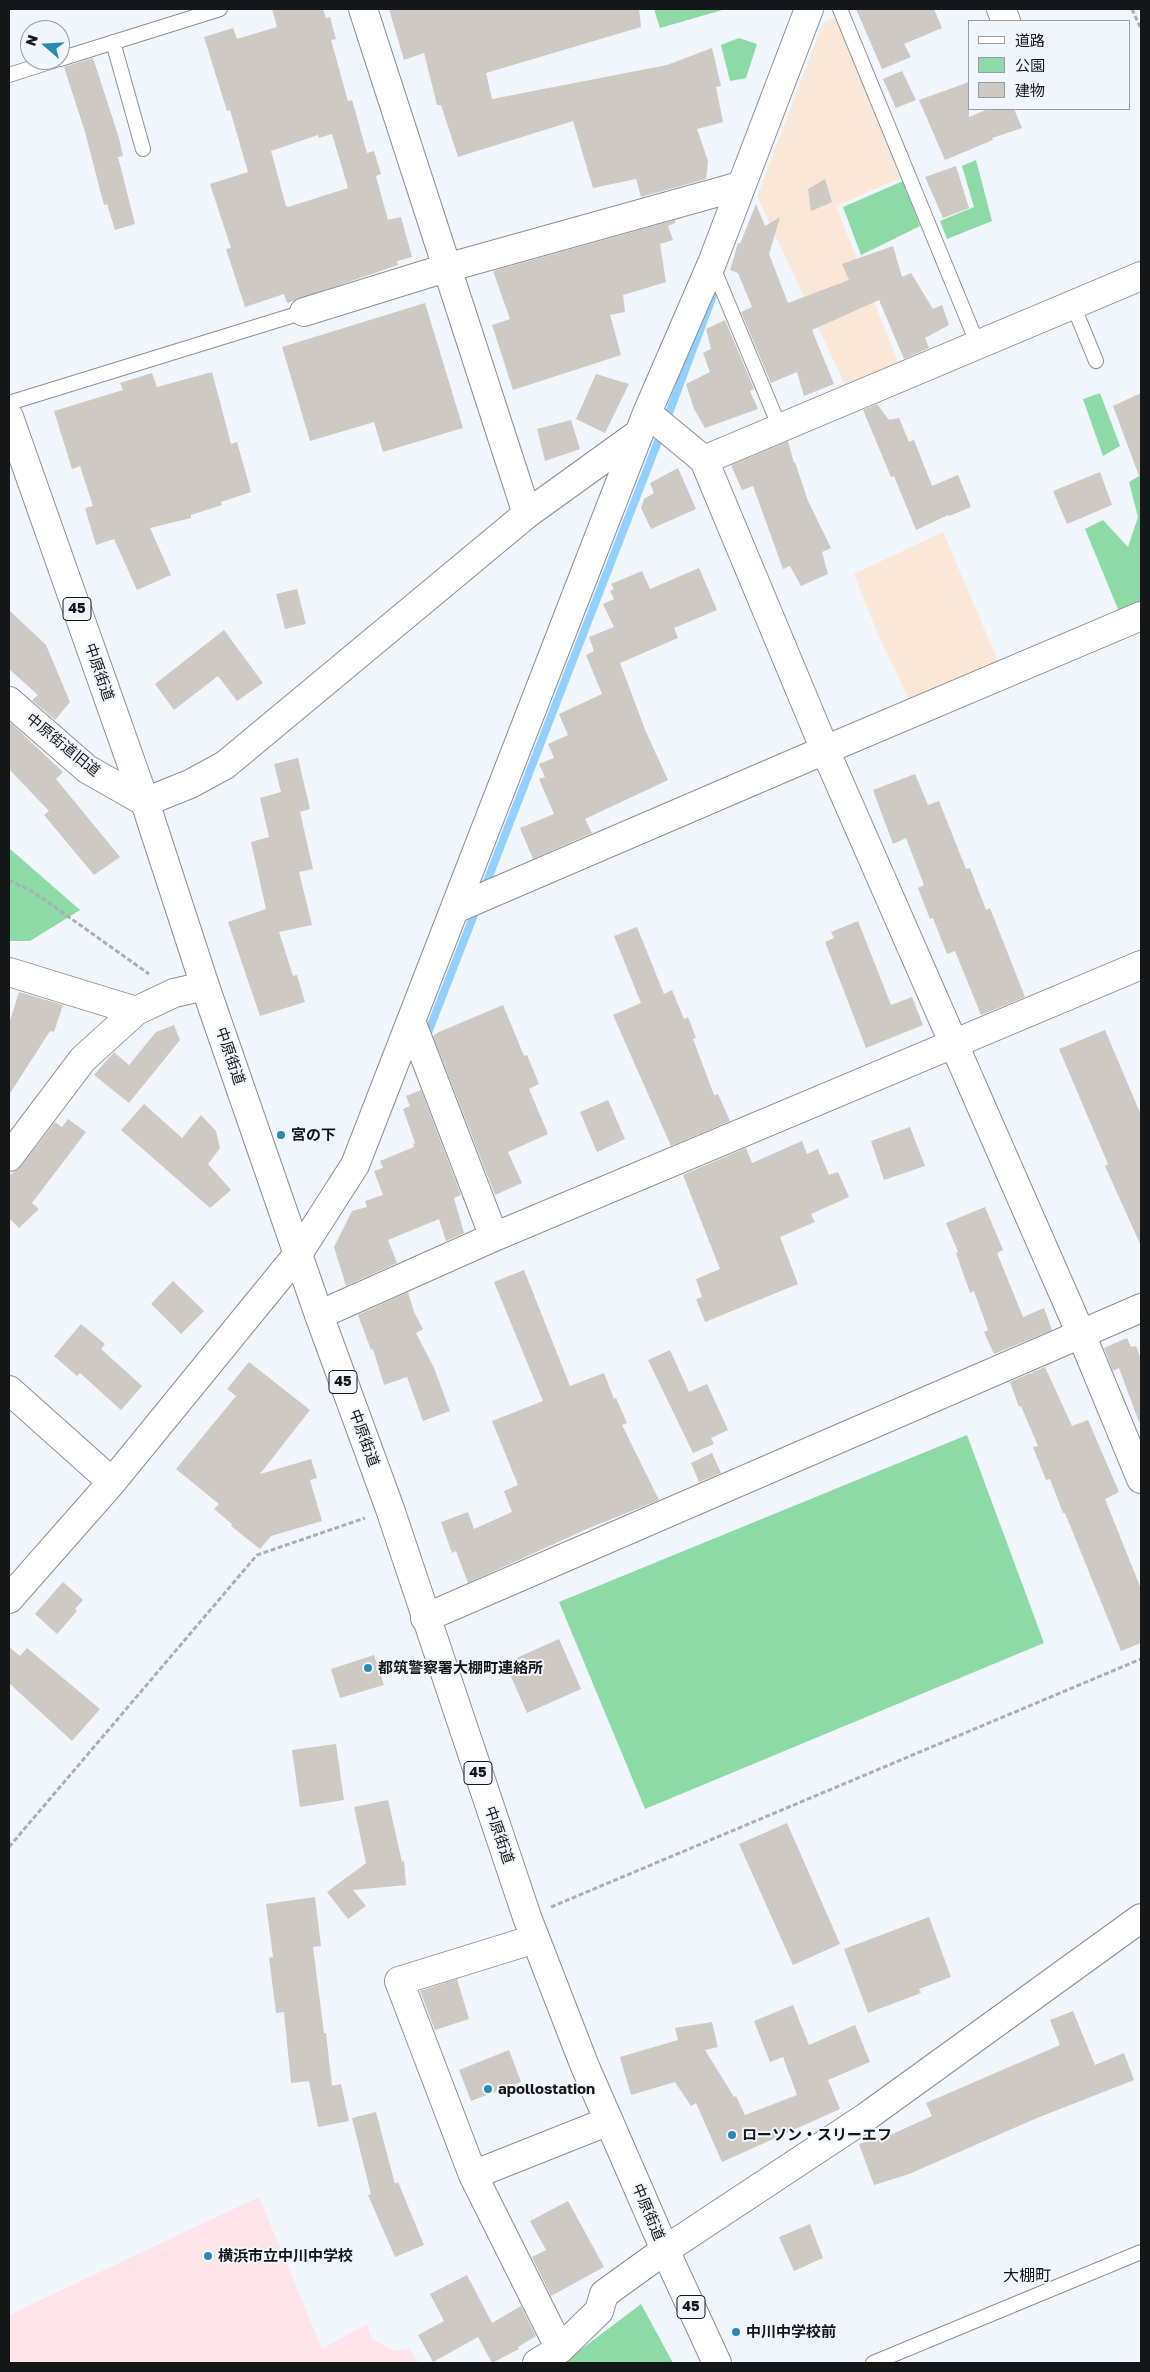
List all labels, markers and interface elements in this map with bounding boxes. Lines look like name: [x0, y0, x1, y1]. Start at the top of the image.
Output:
north arrow: [20, 20, 70, 70]
legend: [968, 20, 1130, 110]
text: 道路: [1015, 31, 1045, 49]
text: N: [22, 32, 41, 48]
text: 公園: [1015, 56, 1045, 74]
text: 建物: [1015, 81, 1045, 99]
road number: 45: [63, 598, 91, 620]
street label: 中原街道: [81, 641, 117, 703]
street label: 中原街道旧道: [22, 710, 104, 780]
street label: 中原街道: [212, 1025, 248, 1087]
place label: 宮の下: [291, 1126, 336, 1144]
marker: 宮の下: [275, 1129, 287, 1141]
road number: 45: [329, 1370, 357, 1394]
street label: 中原街道: [345, 1407, 383, 1469]
place label: 都筑警察署大棚町連絡所: [378, 1659, 543, 1677]
marker: 都筑警察署大棚町連絡所: [362, 1662, 374, 1674]
road number: 45: [464, 1762, 492, 1785]
street label: 中原街道: [481, 1804, 517, 1866]
place label: apollostation: [498, 2080, 595, 2098]
marker: apollostation: [482, 2083, 494, 2095]
place label: ローソン・スリーエフ: [742, 2126, 892, 2144]
marker: ローソン・スリーエフ: [726, 2129, 738, 2141]
street label: 中原街道: [628, 2181, 668, 2243]
place label: 横浜市立中川中学校: [218, 2247, 353, 2265]
marker: 横浜市立中川中学校: [202, 2250, 214, 2262]
district label: 大棚町: [1003, 2266, 1051, 2286]
road number: 45: [677, 2296, 705, 2318]
place label: 中川中学校前: [746, 2323, 836, 2341]
marker: 中川中学校前: [730, 2326, 742, 2338]

